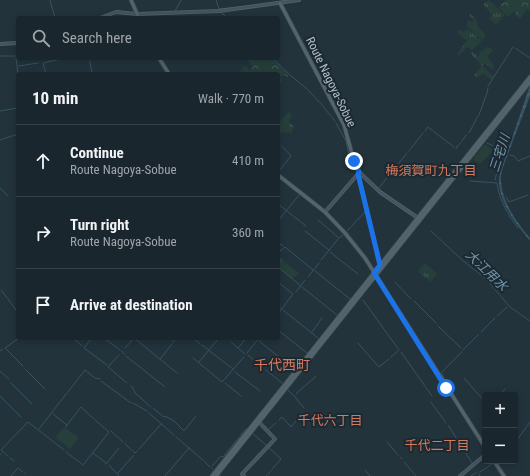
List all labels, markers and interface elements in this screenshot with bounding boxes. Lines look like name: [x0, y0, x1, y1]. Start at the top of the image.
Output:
search box: [16, 16, 280, 60]
icon: search: [30, 27, 52, 49]
text: Search here: [62, 29, 132, 47]
street label: Route Nagoya-Sobue: [303, 35, 359, 130]
text: 10 min: [32, 88, 78, 108]
text: Walk · 770 m: [198, 91, 264, 106]
water label: 三宅川: [486, 130, 513, 174]
text: Continue: [70, 144, 124, 162]
icon: ahead: [32, 150, 54, 172]
route end: [345, 152, 363, 170]
text: 410 m: [232, 153, 264, 168]
text: Route Nagoya-Sobue: [70, 162, 177, 177]
district label: 梅須賀町九丁目: [385, 163, 477, 178]
text: Turn right: [70, 216, 129, 234]
icon: right: [32, 222, 54, 244]
text: 360 m: [232, 225, 264, 240]
text: Route Nagoya-Sobue: [70, 234, 177, 249]
water label: 大江用水: [463, 247, 512, 295]
icon: arrive: [32, 294, 54, 316]
text: Arrive at destination: [70, 296, 193, 314]
district label: 千代西町: [254, 357, 310, 373]
route start: [437, 379, 455, 397]
map controls: [482, 392, 518, 464]
button: +: [482, 392, 518, 428]
district label: 千代六丁目: [297, 413, 363, 428]
button: −: [482, 428, 518, 464]
district label: 千代二丁目: [404, 438, 470, 453]

